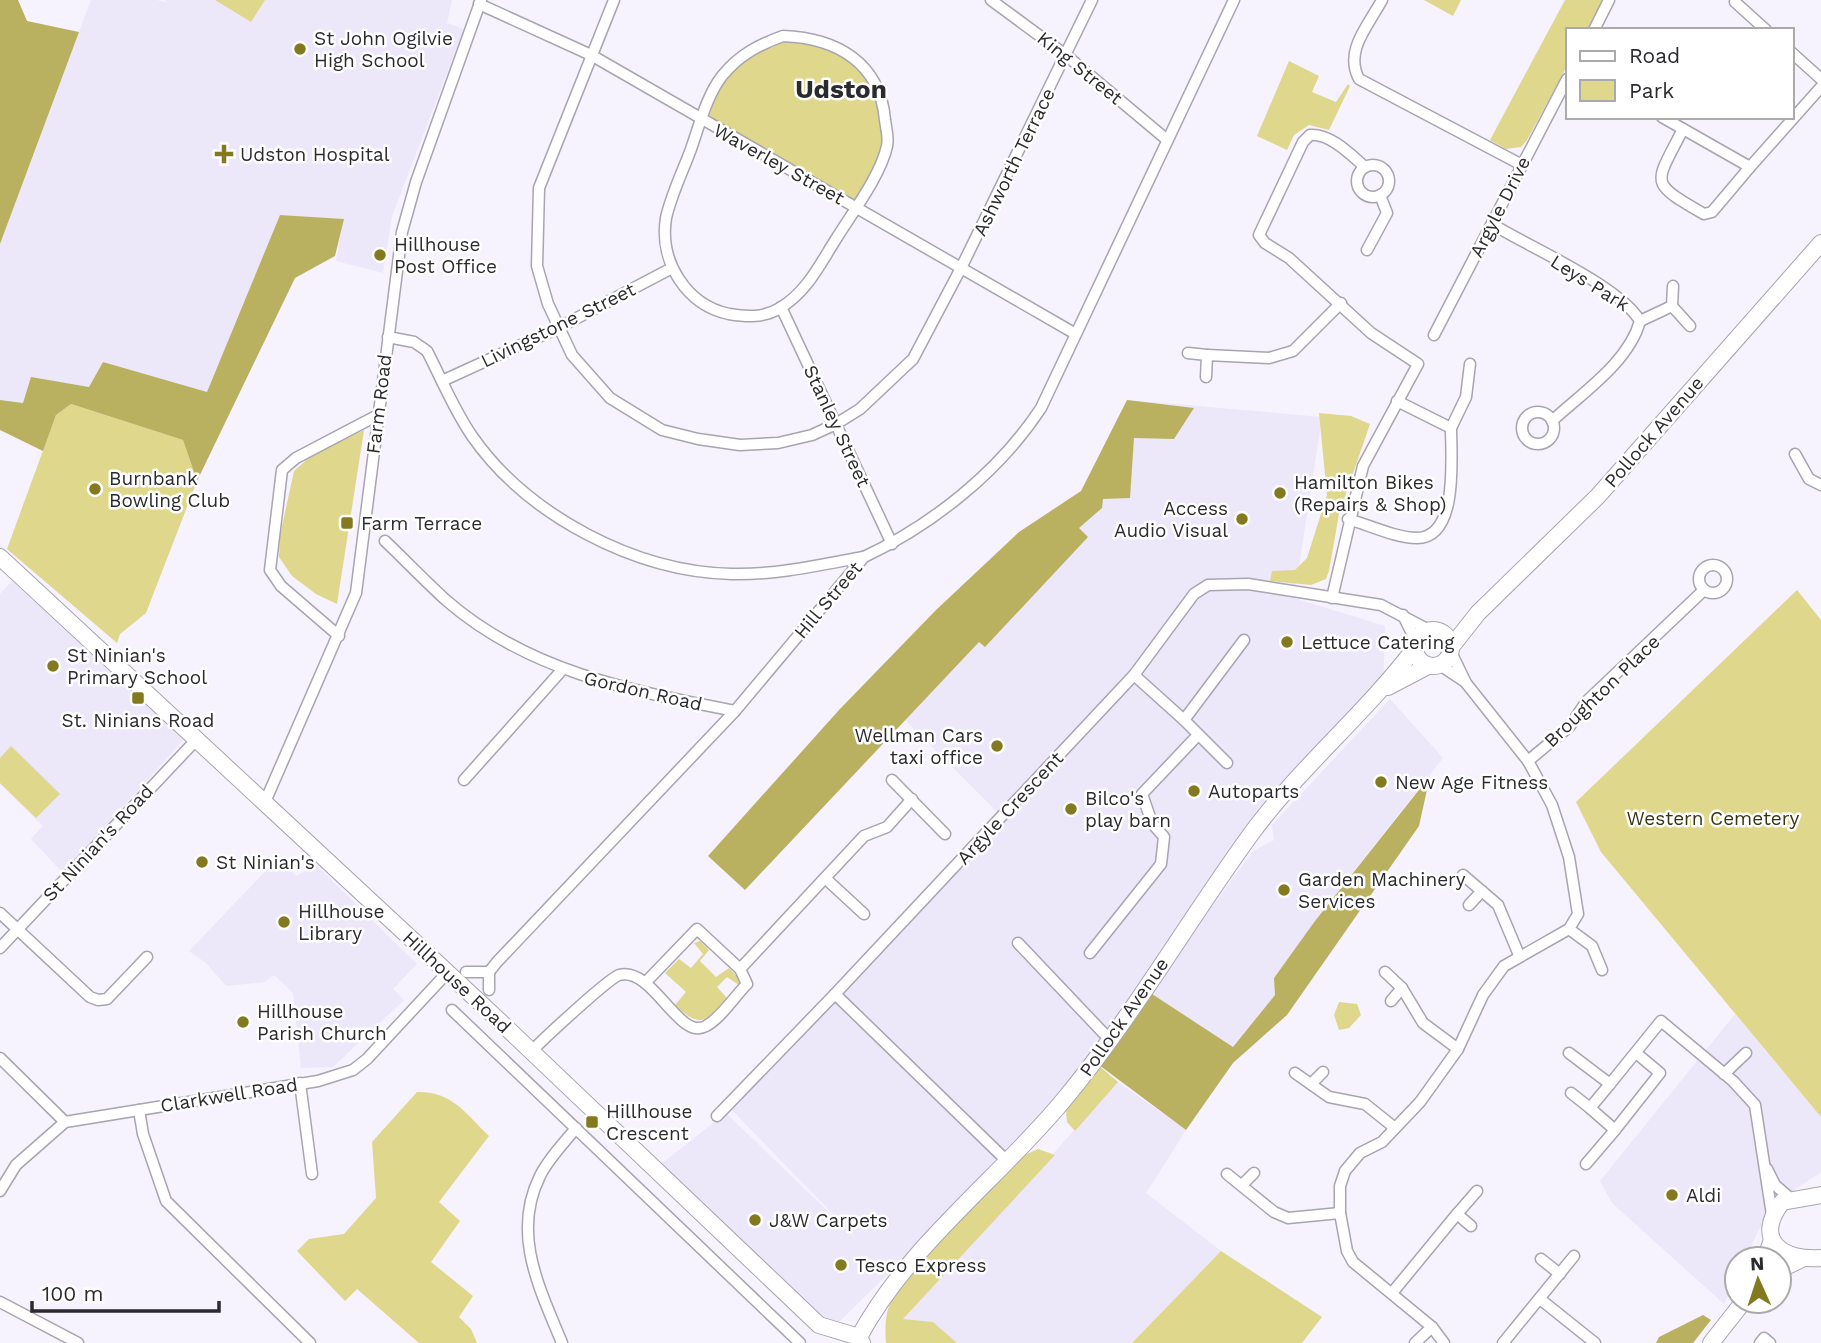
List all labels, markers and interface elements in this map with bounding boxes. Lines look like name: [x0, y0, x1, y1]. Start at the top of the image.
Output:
place label: St John Ogilvie High School: [314, 27, 453, 72]
street label: King Street: [1033, 27, 1127, 109]
legend: [1566, 28, 1793, 119]
marker: St John Ogilvie High School: [292, 41, 308, 57]
text: Road: [1629, 43, 1680, 68]
district label: Udston: [795, 74, 887, 104]
text: Park: [1629, 78, 1674, 103]
street label: Ashworth Terrace: [968, 84, 1060, 240]
street label: Waverley Street: [710, 119, 848, 209]
place label: Udston Hospital: [240, 143, 390, 166]
marker: Udston Hospital: [214, 144, 234, 164]
street label: Argyle Drive: [1465, 153, 1535, 261]
place label: Hillhouse Post Office: [394, 233, 497, 278]
marker: Hillhouse Post Office: [372, 247, 388, 263]
street label: Leys Park: [1546, 250, 1634, 316]
street label: Livingstone Street: [477, 278, 639, 372]
street label: Farm Road: [361, 353, 397, 455]
street label: Stanley Street: [799, 361, 875, 491]
street label: Pollock Avenue: [1599, 372, 1709, 492]
place label: Burnbank Bowling Club: [109, 467, 230, 512]
place label: Hamilton Bikes (Repairs & Shop): [1294, 471, 1447, 516]
marker: Burnbank Bowling Club: [87, 481, 103, 497]
marker: Hamilton Bikes (Repairs & Shop): [1272, 485, 1288, 501]
place label: Access Audio Visual: [1114, 497, 1228, 542]
marker: Access Audio Visual: [1234, 511, 1250, 527]
place label: Farm Terrace: [361, 512, 482, 535]
marker: Farm Terrace: [339, 515, 355, 531]
street label: Hill Street: [789, 557, 867, 643]
street label: Broughton Place: [1539, 630, 1665, 752]
place label: Lettuce Catering: [1301, 631, 1455, 654]
marker: Lettuce Catering: [1279, 634, 1295, 650]
place label: St Ninian's Primary School: [67, 644, 207, 689]
marker: St Ninian's Primary School: [45, 658, 61, 674]
street label: Gordon Road: [582, 666, 704, 716]
marker: St. Ninians Road: [130, 690, 146, 706]
place label: St. Ninians Road: [62, 709, 214, 732]
place label: Wellman Cars taxi office: [855, 724, 983, 769]
marker: Wellman Cars taxi office: [989, 738, 1005, 754]
street label: Argyle Crescent: [952, 747, 1068, 869]
place label: New Age Fitness: [1395, 771, 1548, 794]
marker: New Age Fitness: [1373, 774, 1389, 790]
street label: St Ninian's Road: [38, 780, 158, 906]
place label: Autoparts: [1208, 780, 1299, 803]
marker: Autoparts: [1186, 783, 1202, 799]
place label: Bilco's play barn: [1085, 787, 1171, 832]
marker: Bilco's play barn: [1063, 801, 1079, 817]
park label: Western Cemetery: [1627, 807, 1800, 830]
place label: St Ninian's: [216, 851, 315, 874]
marker: St Ninian's: [194, 854, 210, 870]
place label: Garden Machinery Services: [1298, 868, 1466, 913]
marker: Garden Machinery Services: [1276, 882, 1292, 898]
place label: Hillhouse Library: [298, 900, 385, 945]
marker: Hillhouse Library: [276, 914, 292, 930]
street label: Hillhouse Road: [398, 926, 516, 1038]
street label: Pollock Avenue: [1074, 953, 1174, 1081]
place label: Hillhouse Parish Church: [257, 1000, 387, 1045]
marker: Hillhouse Parish Church: [235, 1014, 251, 1030]
street label: Clarkwell Road: [159, 1073, 299, 1117]
place label: Hillhouse Crescent: [606, 1100, 693, 1145]
marker: Hillhouse Crescent: [584, 1114, 600, 1130]
place label: Aldi: [1686, 1184, 1721, 1207]
marker: Aldi: [1664, 1187, 1680, 1203]
place label: J&W Carpets: [769, 1209, 888, 1232]
marker: J&W Carpets: [747, 1212, 763, 1228]
north arrow: [1723, 1245, 1793, 1315]
text: N: [1749, 1252, 1765, 1275]
place label: Tesco Express: [855, 1254, 986, 1277]
marker: Tesco Express: [833, 1257, 849, 1273]
scale bar: [32, 1270, 219, 1314]
text: 100 m: [42, 1281, 104, 1306]

